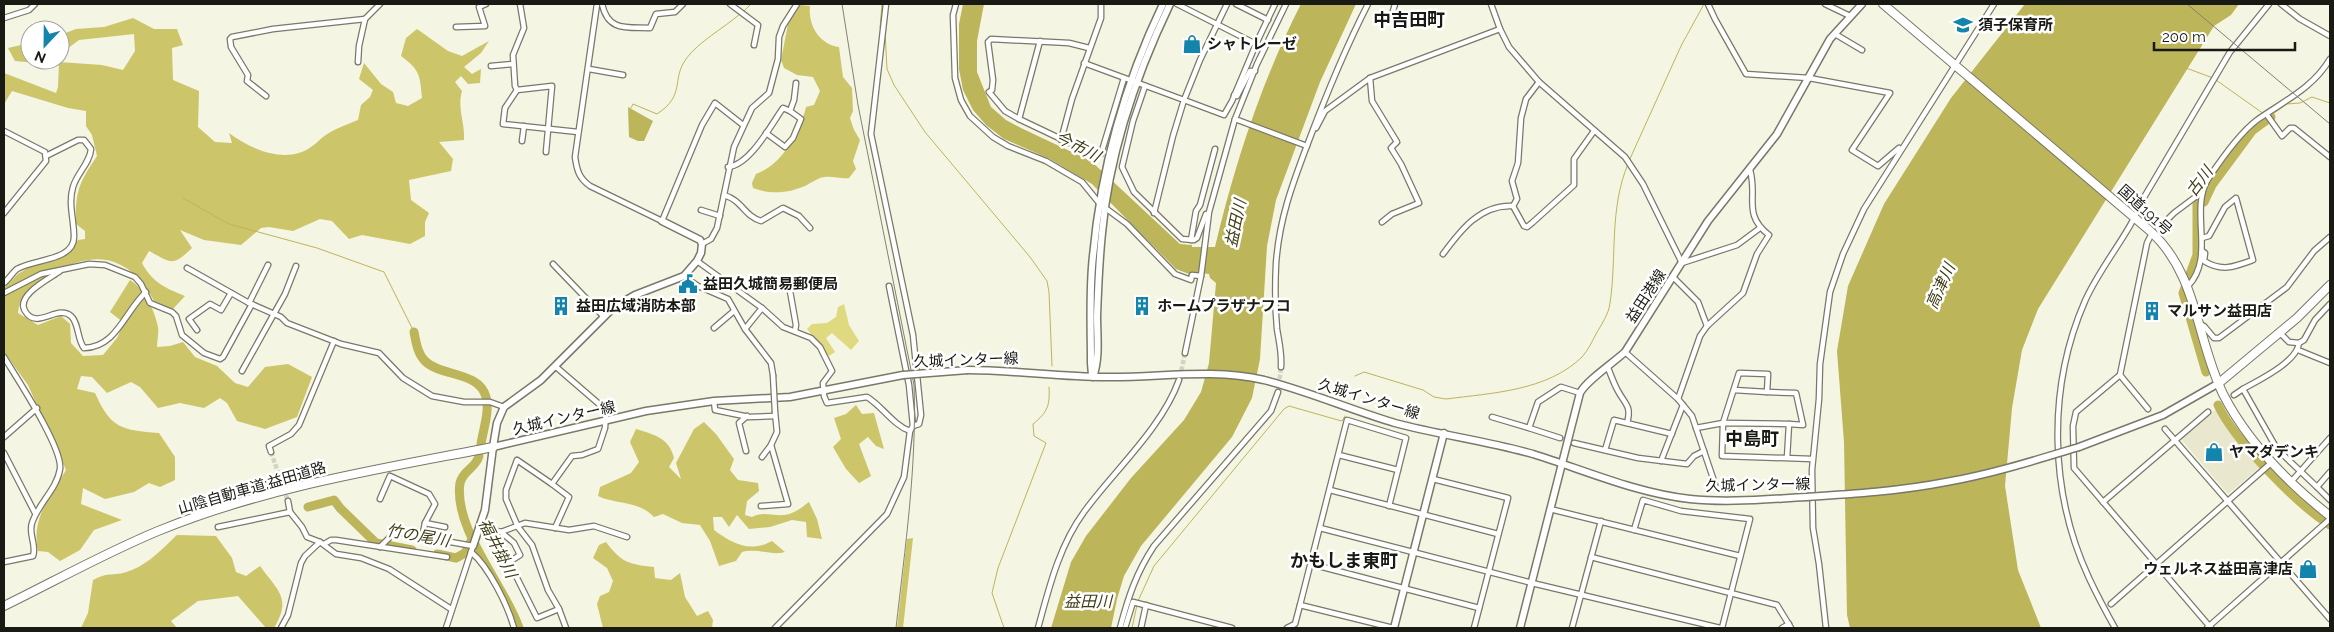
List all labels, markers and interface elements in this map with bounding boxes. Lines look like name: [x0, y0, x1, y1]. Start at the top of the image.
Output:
district label: 中吉田町: [1373, 9, 1445, 30]
school or university icon: 須子保育所: [1952, 14, 1974, 36]
place label: 須子保育所: [1978, 16, 2053, 34]
north arrow: [20, 20, 70, 70]
scale bar: [2154, 20, 2295, 52]
text: 200 m: [2162, 28, 2206, 46]
shop icon: シャトレーゼ: [1181, 33, 1203, 55]
place label: シャトレーゼ: [1207, 35, 1297, 53]
text: N: [32, 48, 48, 66]
water label: 今市川: [1052, 127, 1105, 167]
water label: 古川: [2182, 161, 2218, 200]
street label: 国道191号: [2114, 181, 2176, 239]
water label: 益田川: [1221, 196, 1250, 249]
water label: 高津川: [1922, 259, 1960, 312]
street label: 益田港線: [1622, 266, 1670, 326]
public building icon: 益田久城簡易郵便局: [677, 273, 699, 295]
place label: 益田久城簡易郵便局: [703, 275, 838, 293]
building icon: 益田広域消防本部: [550, 295, 572, 317]
building icon: ホームプラザナフコ: [1131, 295, 1153, 317]
place label: 益田広域消防本部: [576, 297, 696, 315]
place label: ホームプラザナフコ: [1157, 297, 1291, 315]
building icon: マルサン益田店: [2141, 300, 2163, 322]
place label: マルサン益田店: [2167, 302, 2272, 320]
street label: 久城インター線: [913, 349, 1019, 371]
street label: 久城インター線: [1316, 375, 1422, 423]
street label: 久城インター線: [511, 397, 617, 439]
district label: 中島町: [1725, 428, 1779, 449]
shop icon: ヤマダデンキ: [2203, 441, 2225, 463]
place label: ヤマダデンキ: [2229, 443, 2319, 461]
street label: 山陰自動車道;益田道路: [176, 458, 328, 518]
street label: 久城インター線: [1705, 475, 1811, 495]
water label: 福井掛川: [475, 515, 521, 583]
water label: 竹の尾川: [385, 521, 453, 551]
district label: かもしま東町: [1290, 550, 1398, 571]
shop icon: ウェルネス益田高津店: [2297, 558, 2319, 580]
place label: ウェルネス益田高津店: [2143, 560, 2293, 578]
water label: 益田川: [1064, 592, 1114, 611]

